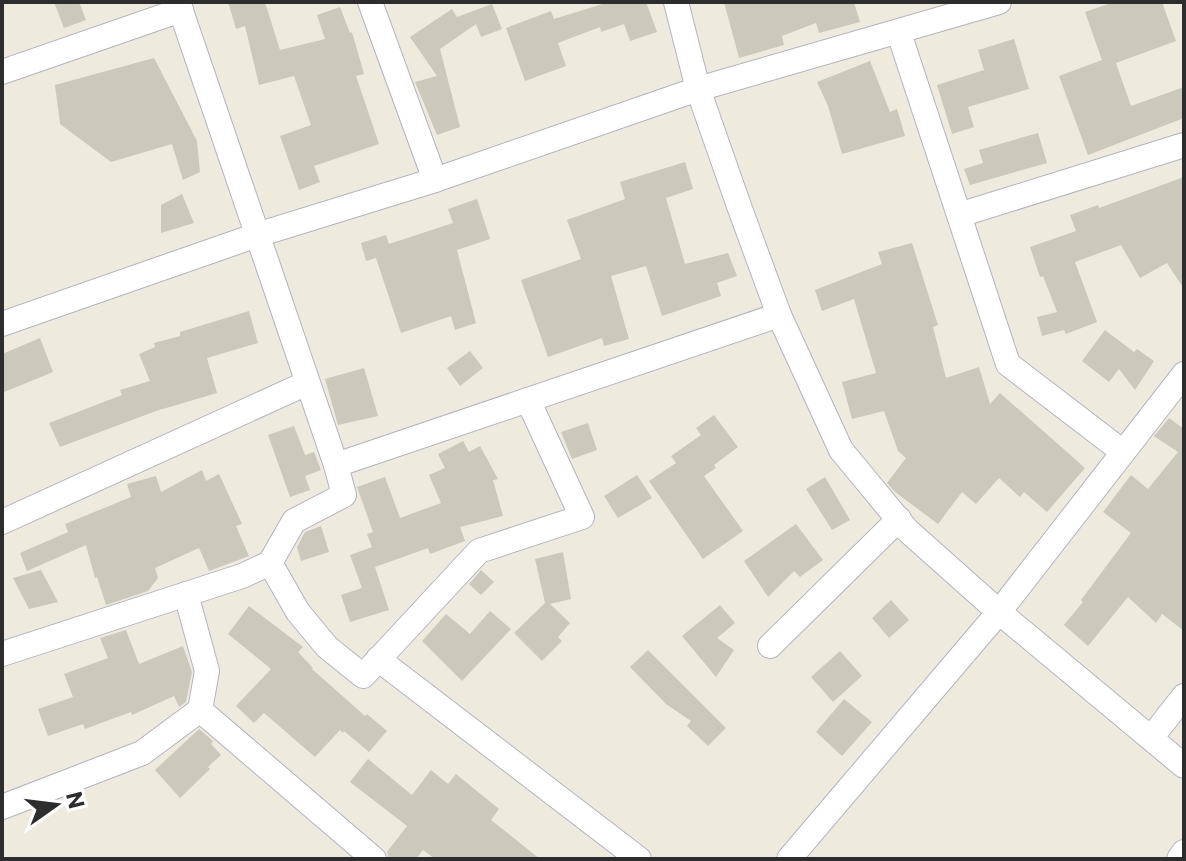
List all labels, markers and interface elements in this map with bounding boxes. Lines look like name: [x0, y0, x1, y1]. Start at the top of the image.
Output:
north arrow: [16, 765, 96, 845]
text: N: [61, 789, 91, 811]

